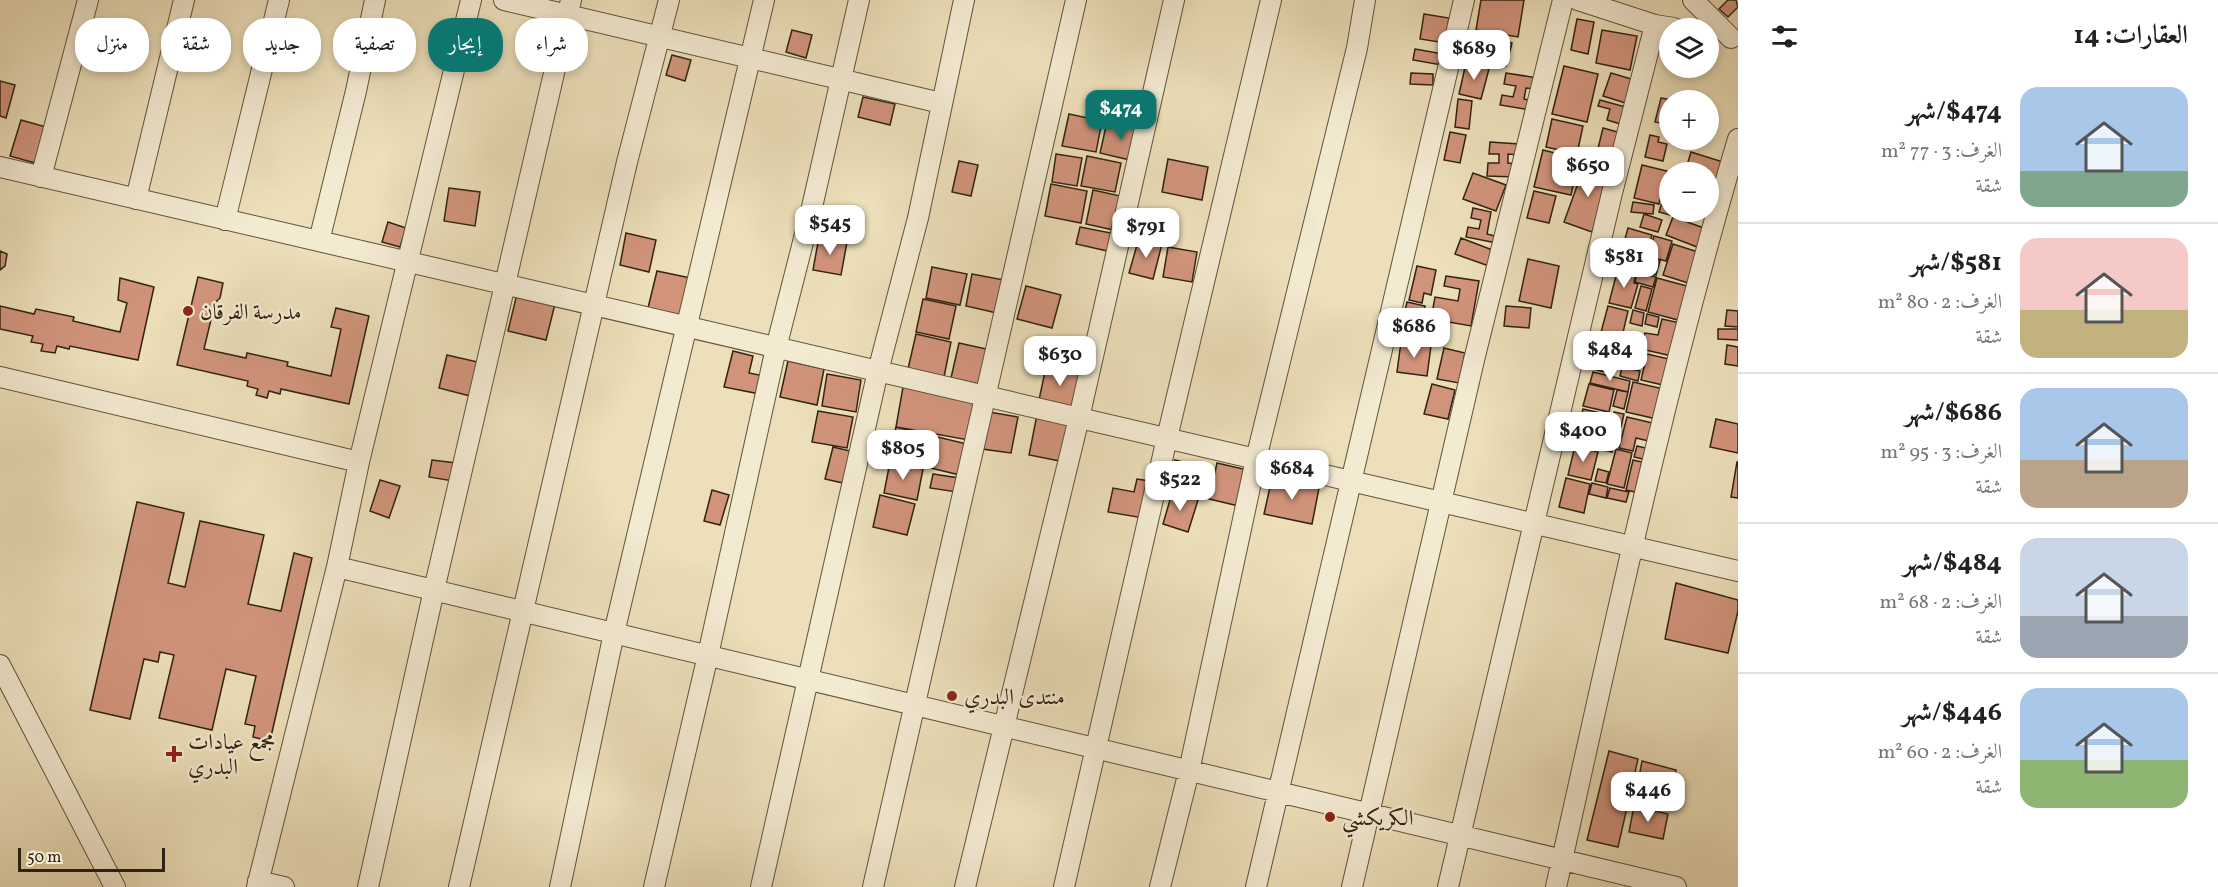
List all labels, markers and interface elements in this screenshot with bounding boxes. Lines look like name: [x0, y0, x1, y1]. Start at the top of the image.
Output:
chip: منزل: [75, 18, 149, 72]
chip: شقة: [161, 18, 231, 72]
chip: جديد: [243, 18, 321, 72]
chip: تصفية: [333, 18, 416, 72]
chip: إيجار: [428, 18, 503, 72]
chip: شراء: [515, 18, 588, 72]
map controls: [1659, 18, 1719, 222]
button: layers: [1659, 18, 1719, 78]
text: العقارات: 14: [2074, 18, 2188, 54]
icon: filters: [1768, 20, 1801, 53]
pin: $689: [1438, 30, 1510, 81]
text: $689: [1452, 35, 1496, 63]
pin: $474: [1085, 90, 1157, 141]
button: +: [1659, 90, 1719, 150]
text: $474/شهر: [1906, 94, 2002, 130]
text: $474: [1099, 95, 1143, 123]
icon: home: [2068, 111, 2140, 183]
text: الغرف: 3 · 77 m²: [1881, 138, 2002, 166]
pin: $650: [1552, 147, 1624, 198]
text: $650: [1566, 152, 1610, 180]
button: −: [1659, 162, 1719, 222]
text: شقة: [1976, 173, 2002, 201]
pin: $545: [794, 205, 866, 256]
pin: $791: [1110, 208, 1182, 259]
text: $545: [809, 210, 851, 238]
text: $791: [1126, 213, 1166, 241]
pin: $581: [1588, 238, 1660, 289]
text: $581: [1604, 243, 1644, 271]
text: $581/شهر: [1911, 245, 2002, 281]
icon: home: [2068, 262, 2140, 334]
text: الغرف: 2 · 80 m²: [1878, 289, 2002, 317]
place label: مدرسة الفرقان: [200, 298, 302, 329]
marker: مدرسة الفرقان: [181, 304, 195, 318]
pin: $686: [1378, 308, 1450, 359]
text: $686: [1392, 313, 1436, 341]
text: شقة: [1976, 324, 2002, 352]
pin: $484: [1574, 331, 1646, 382]
pin: $630: [1024, 336, 1096, 387]
text: $484: [1587, 336, 1633, 364]
text: $630: [1038, 341, 1082, 369]
text: $686/شهر: [1905, 395, 2002, 431]
pin: $400: [1547, 412, 1619, 463]
icon: home: [2068, 412, 2140, 484]
text: $400: [1559, 417, 1607, 445]
pin: $805: [867, 430, 939, 481]
text: $805: [881, 435, 925, 463]
text: الغرف: 3 · 95 m²: [1880, 439, 2002, 467]
pin: $684: [1256, 450, 1328, 501]
text: $684: [1270, 455, 1314, 483]
pin: $522: [1144, 461, 1216, 512]
text: $522: [1159, 466, 1201, 494]
text: شقة: [1976, 474, 2002, 502]
text: $484/شهر: [1903, 545, 2002, 581]
icon: home: [2068, 562, 2140, 634]
text: الغرف: 2 · 68 m²: [1880, 589, 2002, 617]
text: شقة: [1976, 624, 2002, 652]
place label: منتدى البدري: [964, 683, 1065, 714]
marker: منتدى البدري: [945, 689, 959, 703]
text: $446/شهر: [1902, 695, 2002, 731]
icon: home: [2068, 712, 2140, 784]
place label: مجمع عيادات البدري: [188, 728, 275, 784]
text: الغرف: 2 · 60 m²: [1878, 739, 2002, 767]
marker: مجمع عيادات البدري: [165, 745, 183, 763]
pin: $446: [1612, 772, 1684, 823]
text: شقة: [1976, 774, 2002, 802]
text: $446: [1625, 777, 1671, 805]
place label: الكريكشي: [1342, 804, 1413, 838]
marker: الكريكشي: [1323, 810, 1337, 824]
scale bar: [18, 845, 165, 872]
text: 50 m: [27, 847, 61, 869]

